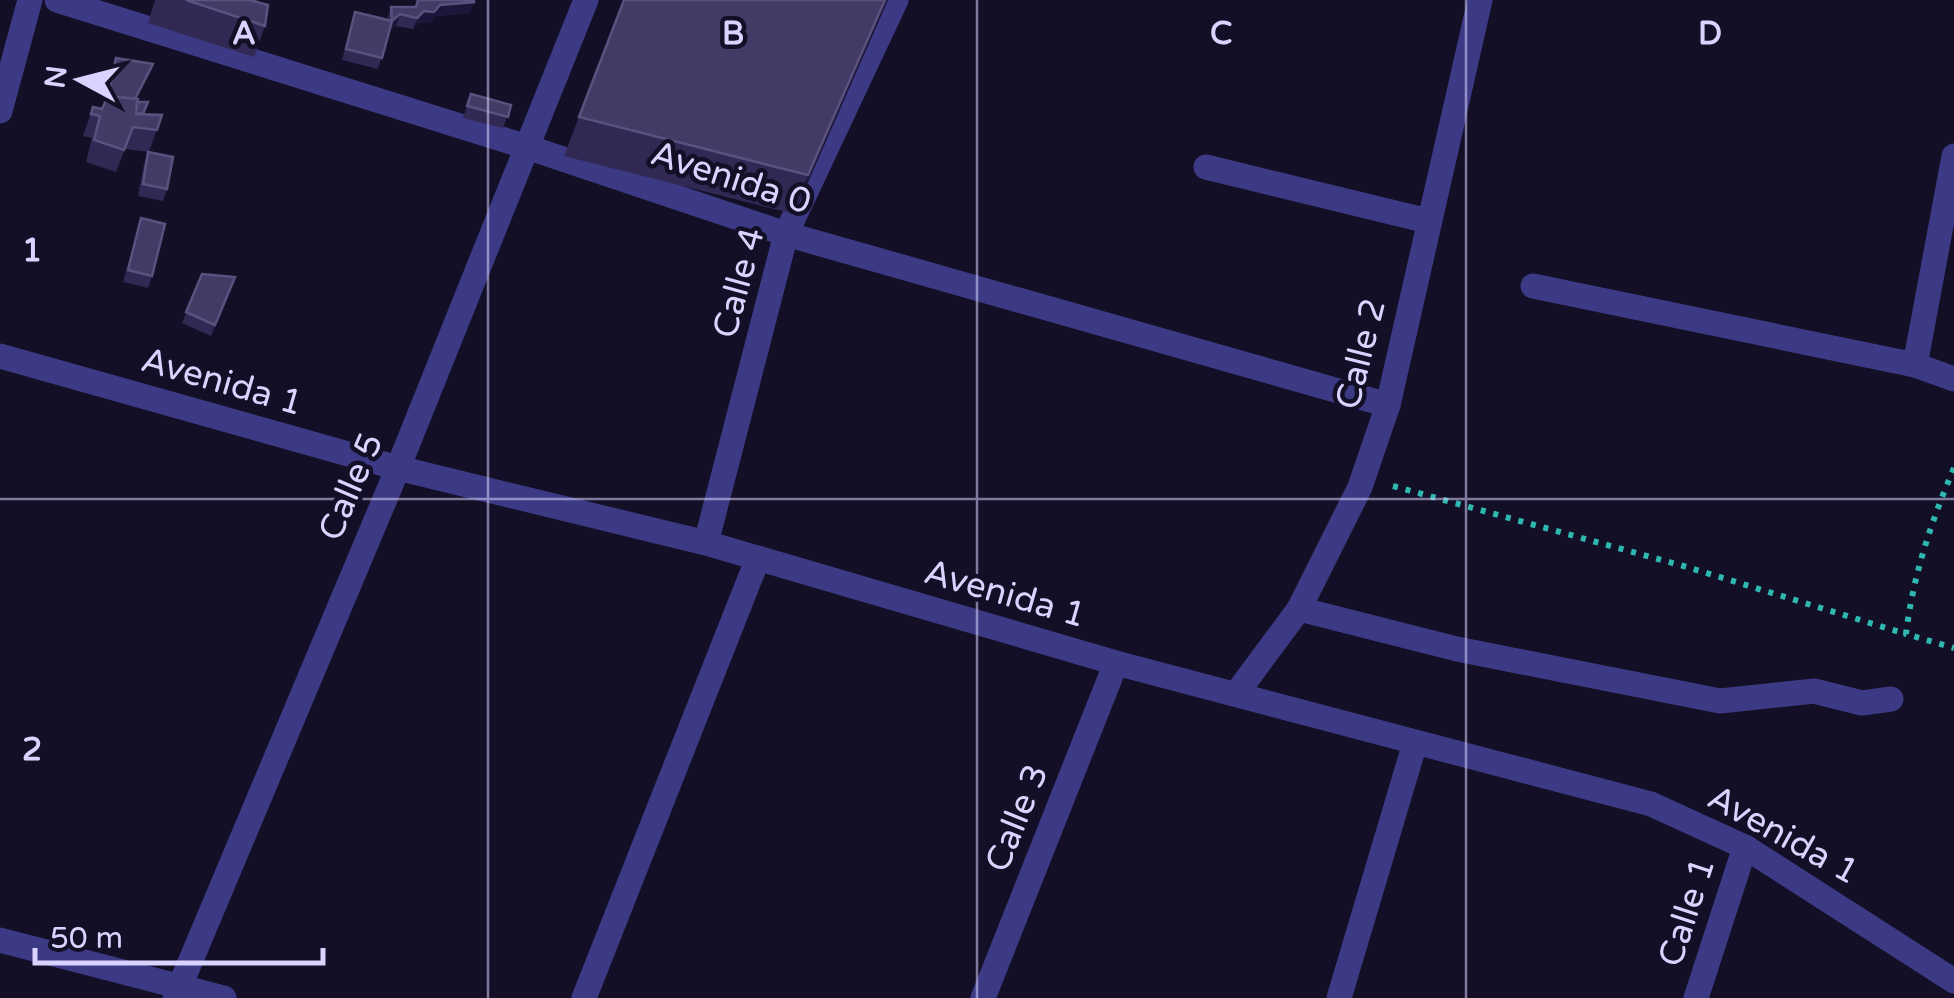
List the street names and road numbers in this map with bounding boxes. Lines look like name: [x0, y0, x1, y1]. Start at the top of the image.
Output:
street label: Avenida 0: [646, 132, 816, 224]
street label: Calle 4: [704, 223, 774, 343]
street label: Calle 2: [1327, 294, 1395, 414]
street label: Avenida 1: [137, 339, 307, 425]
street label: Calle 5: [310, 427, 392, 547]
street label: Avenida 1: [920, 551, 1090, 637]
street label: Calle 3: [976, 758, 1058, 878]
street label: Avenida 1: [1700, 776, 1866, 894]
street label: Calle 1: [1650, 852, 1724, 972]

